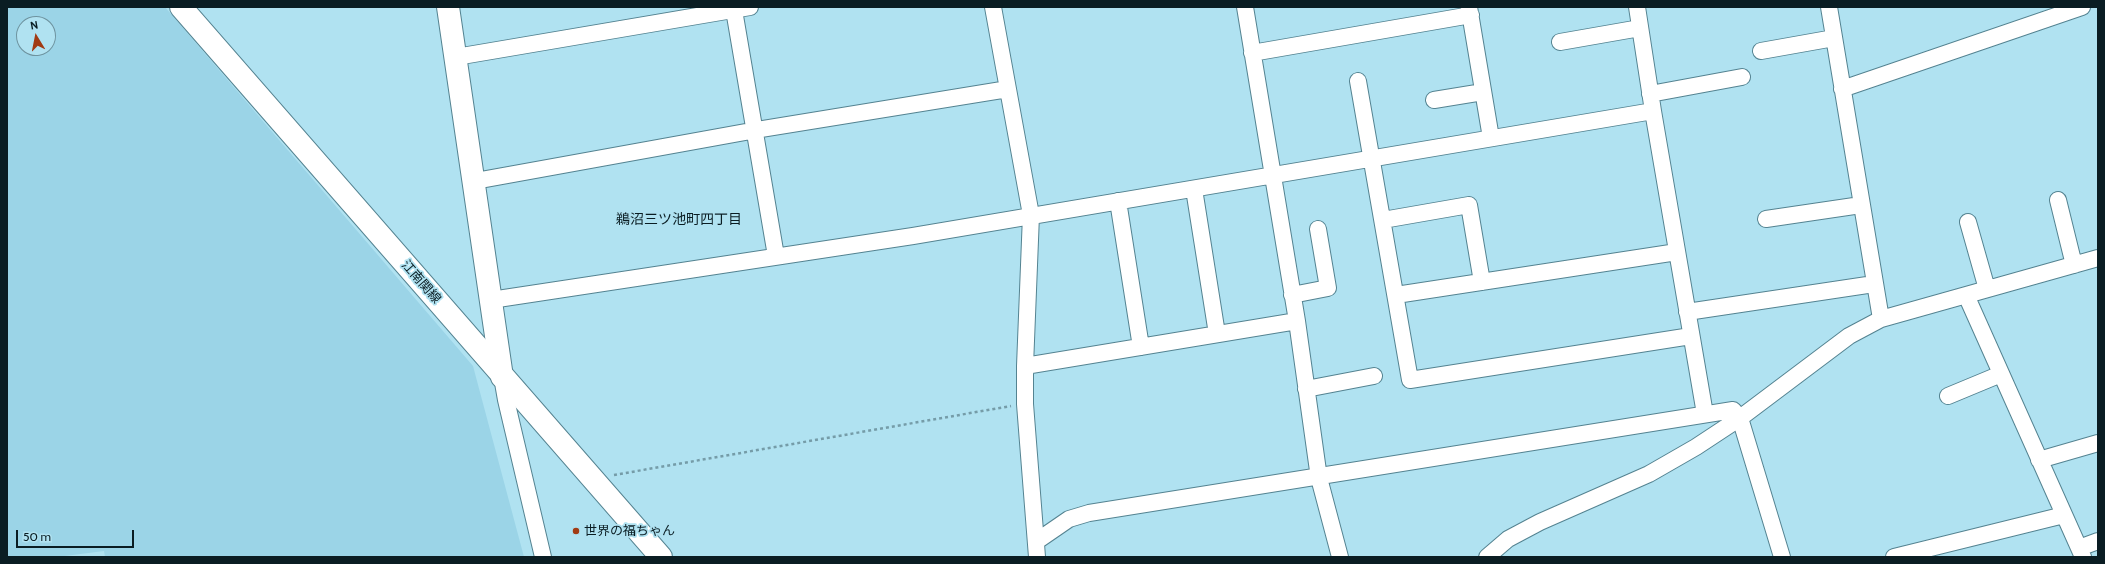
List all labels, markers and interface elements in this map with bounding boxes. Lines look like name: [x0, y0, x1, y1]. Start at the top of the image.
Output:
north arrow: [16, 16, 56, 56]
text: N: [29, 18, 39, 33]
district label: 鵜沼三ツ池町四丁目: [616, 212, 742, 228]
street label: 江南関線: [398, 257, 444, 307]
scale bar: [18, 522, 136, 548]
place label: 世界の福ちゃん: [584, 523, 675, 539]
marker: 世界の福ちゃん: [571, 526, 581, 536]
text: 50 m: [23, 529, 51, 544]

